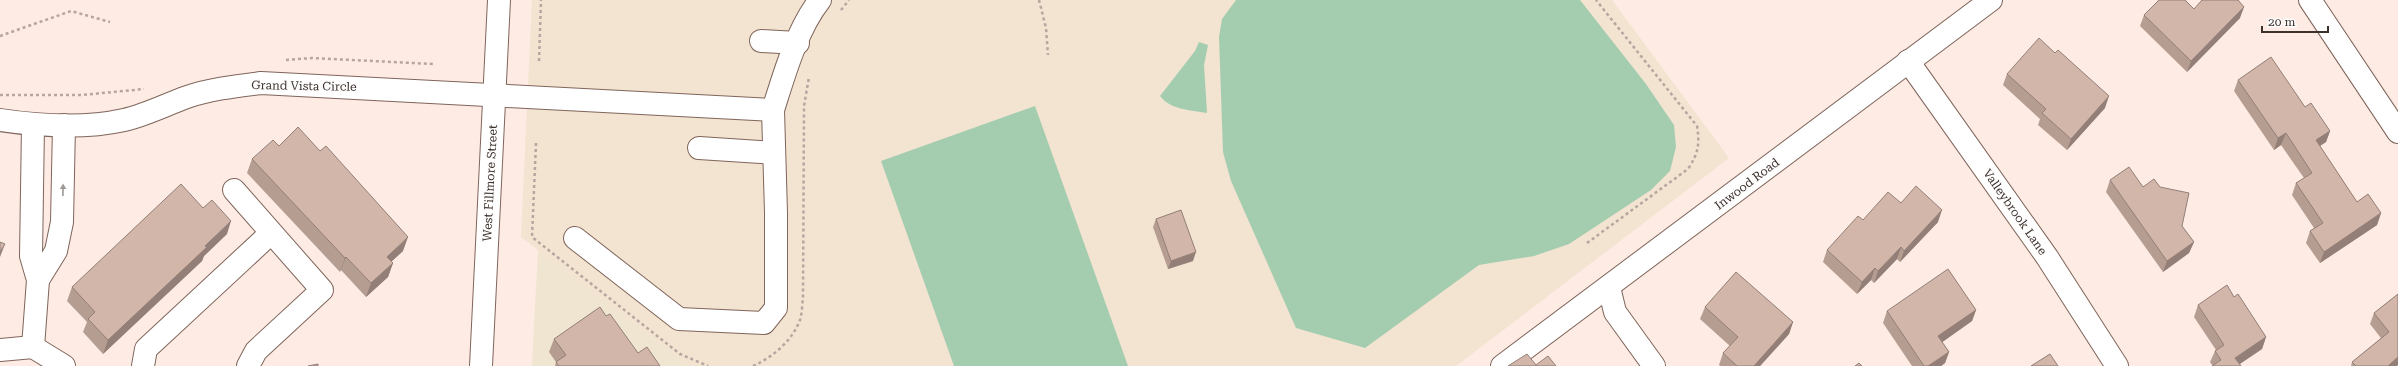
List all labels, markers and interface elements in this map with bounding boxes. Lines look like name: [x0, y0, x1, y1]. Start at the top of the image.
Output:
scale bar: [2262, 8, 2328, 34]
text: 20 m: [2268, 15, 2295, 29]
street label: Grand Vista Circle: [251, 78, 357, 94]
street label: West Fillmore Street: [480, 124, 500, 242]
street label: Inwood Road: [1712, 155, 1782, 213]
street label: Valleybrook Lane: [1980, 166, 2050, 258]
one-way arrow: [60, 183, 66, 196]

